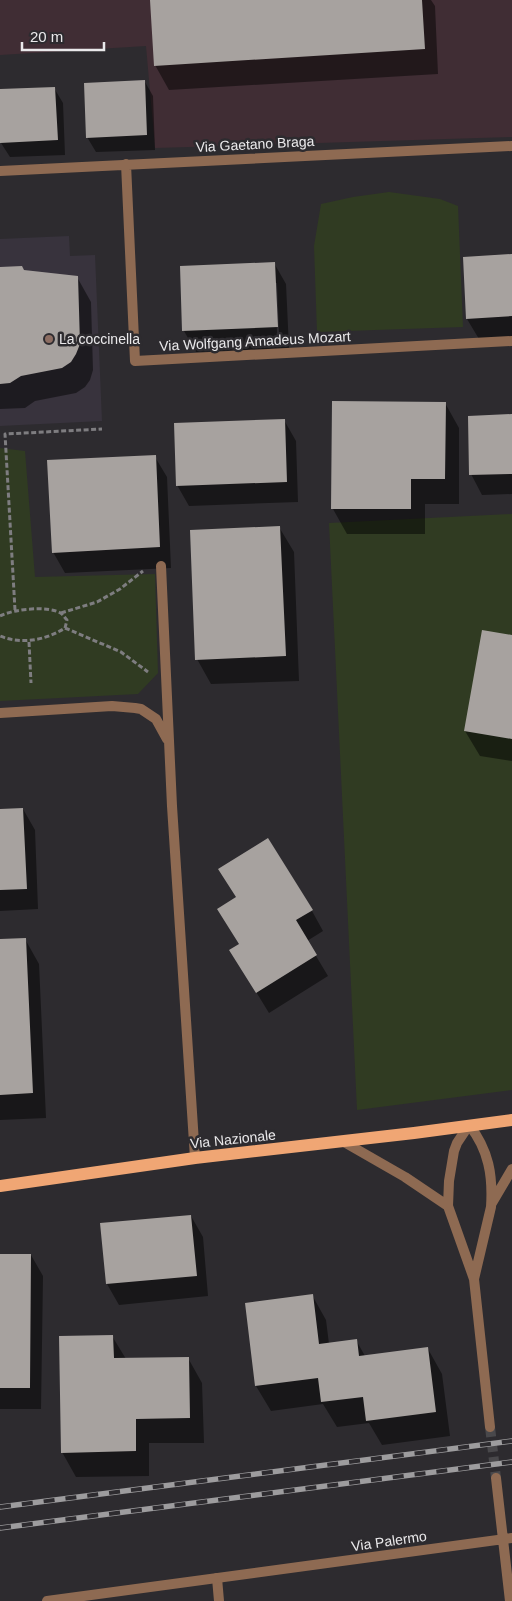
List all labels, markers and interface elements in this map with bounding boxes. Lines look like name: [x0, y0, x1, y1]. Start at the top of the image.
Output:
scale bar: [22, 20, 105, 52]
text: 20 m: [30, 28, 63, 45]
street label: Via Gaetano Braga: [195, 133, 315, 155]
street label: Via Wolfgang Amadeus Mozart: [159, 328, 351, 354]
place label: La coccinella: [59, 331, 140, 347]
marker: La coccinella: [43, 333, 55, 345]
street label: Via Nazionale: [189, 1127, 277, 1151]
street label: Via Palermo: [350, 1528, 428, 1554]

